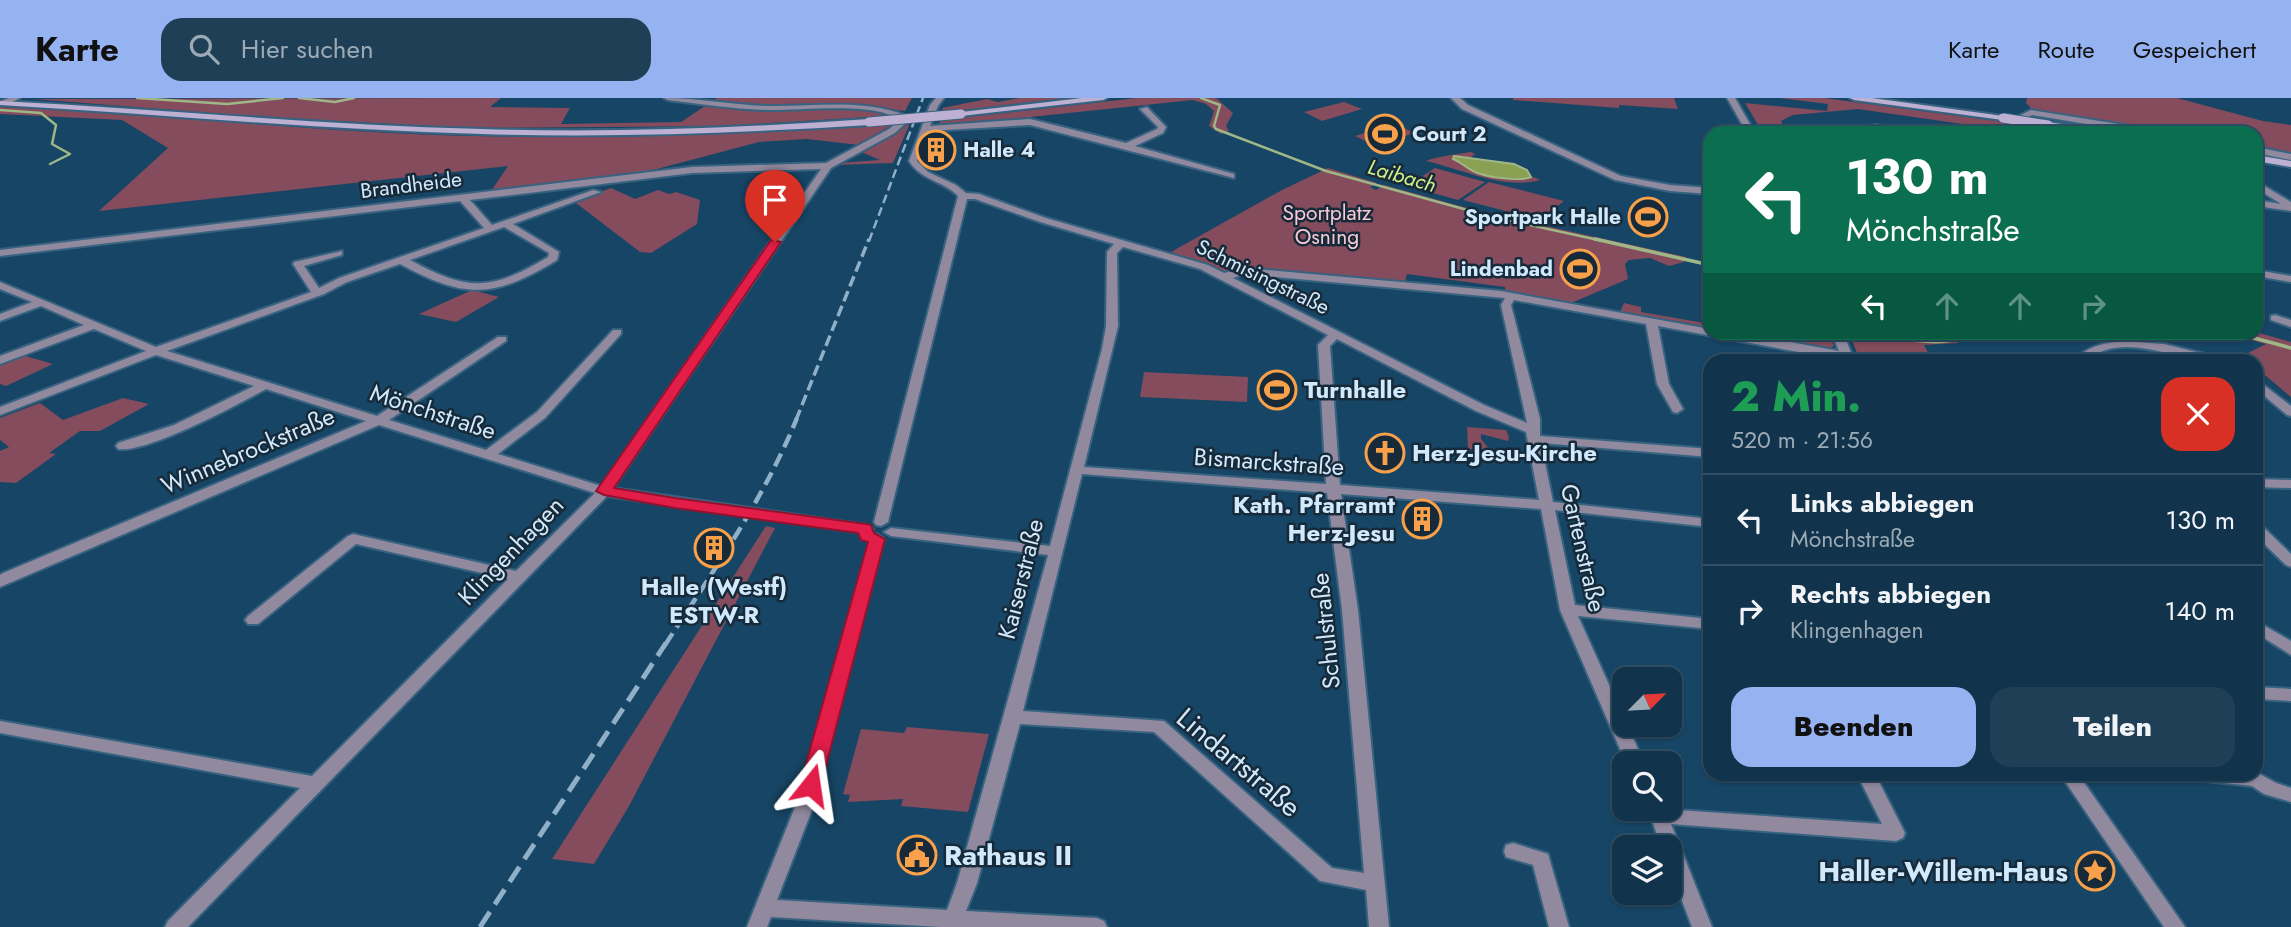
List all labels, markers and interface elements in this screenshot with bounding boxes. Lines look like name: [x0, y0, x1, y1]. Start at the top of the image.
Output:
search box: [161, 18, 651, 81]
text: Karte: [35, 26, 119, 73]
icon: search: [185, 30, 223, 68]
text: Hier suchen: [241, 30, 374, 68]
text: Karte: [1948, 32, 1999, 67]
text: Route: [2037, 32, 2095, 67]
text: Gespeichert: [2133, 32, 2256, 67]
sports icon: Court 2: [1364, 113, 1406, 155]
place label: Court 2: [1412, 119, 1487, 149]
building icon: Halle 4: [915, 129, 957, 171]
place label: Halle 4: [963, 135, 1035, 165]
text: 130 m: [1846, 142, 1989, 212]
water label: Laibach: [1364, 152, 1440, 200]
icon: left: [1731, 154, 1822, 245]
street label: Brandheide: [358, 164, 464, 206]
pin: [745, 170, 805, 242]
icon: arrive: [756, 181, 794, 219]
sports icon: Sportpark Halle: [1627, 196, 1669, 238]
park label: Sportplatz Osning: [1283, 198, 1372, 252]
place label: Sportpark Halle: [1465, 202, 1621, 232]
text: Mönchstraße: [1846, 207, 2020, 253]
street label: Schmisingstraße: [1191, 232, 1335, 322]
sports icon: Lindenbad: [1559, 248, 1601, 290]
place label: Lindenbad: [1450, 254, 1553, 284]
icon: left: [1855, 287, 1893, 325]
icon: ahead: [1928, 287, 1966, 325]
icon: ahead: [2001, 287, 2039, 325]
icon: right: [2074, 287, 2112, 325]
text: 2 Min.: [1731, 366, 1861, 427]
sports icon: Turnhalle: [1256, 369, 1298, 411]
place label: Turnhalle: [1304, 372, 1406, 407]
street label: Mönchstraße: [366, 375, 501, 448]
button: close: [2161, 377, 2235, 451]
street label: Winnebrockstraße: [156, 398, 340, 503]
text: 520 m · 21:56: [1731, 423, 1873, 457]
church icon: Herz-Jesu-Kirche: [1364, 432, 1406, 474]
place label: Herz-Jesu-Kirche: [1412, 435, 1597, 470]
street label: Bismarckstraße: [1193, 439, 1345, 484]
street label: Gartenstraße: [1552, 481, 1615, 615]
text: Links abbiegen: [1790, 484, 1974, 522]
place label: Kath. Pfarramt Herz-Jesu: [1233, 487, 1395, 550]
street label: Klingenhagen: [450, 488, 572, 613]
building icon: Kath. Pfarramt Herz-Jesu: [1401, 498, 1443, 540]
icon: left: [1731, 501, 1769, 539]
text: 130 m: [2165, 501, 2235, 539]
street label: Kaiserstraße: [989, 515, 1052, 643]
text: Mönchstraße: [1790, 522, 1915, 556]
building icon: Halle (Westf) ESTW-R: [693, 527, 735, 569]
place label: Halle (Westf) ESTW-R: [641, 569, 787, 632]
street label: Schulstraße: [1302, 571, 1349, 691]
text: Rechts abbiegen: [1790, 575, 1991, 613]
icon: right: [1731, 592, 1769, 630]
text: 140 m: [2164, 592, 2235, 630]
text: Klingenhagen: [1790, 613, 1924, 647]
north arrow: [1612, 667, 1682, 737]
map controls: [1612, 667, 1682, 905]
button: Beenden: [1731, 687, 1976, 767]
button: Teilen: [1990, 687, 2235, 767]
street label: Lindartstraße: [1167, 698, 1310, 827]
position arrow: [774, 748, 848, 822]
button: search: [1612, 751, 1682, 821]
public building icon: Rathaus II: [896, 834, 938, 876]
place label: Rathaus II: [944, 835, 1072, 876]
button: layers: [1612, 835, 1682, 905]
place icon: Haller-Willem-Haus: [2074, 850, 2116, 892]
place label: Haller-Willem-Haus: [1818, 851, 2068, 892]

